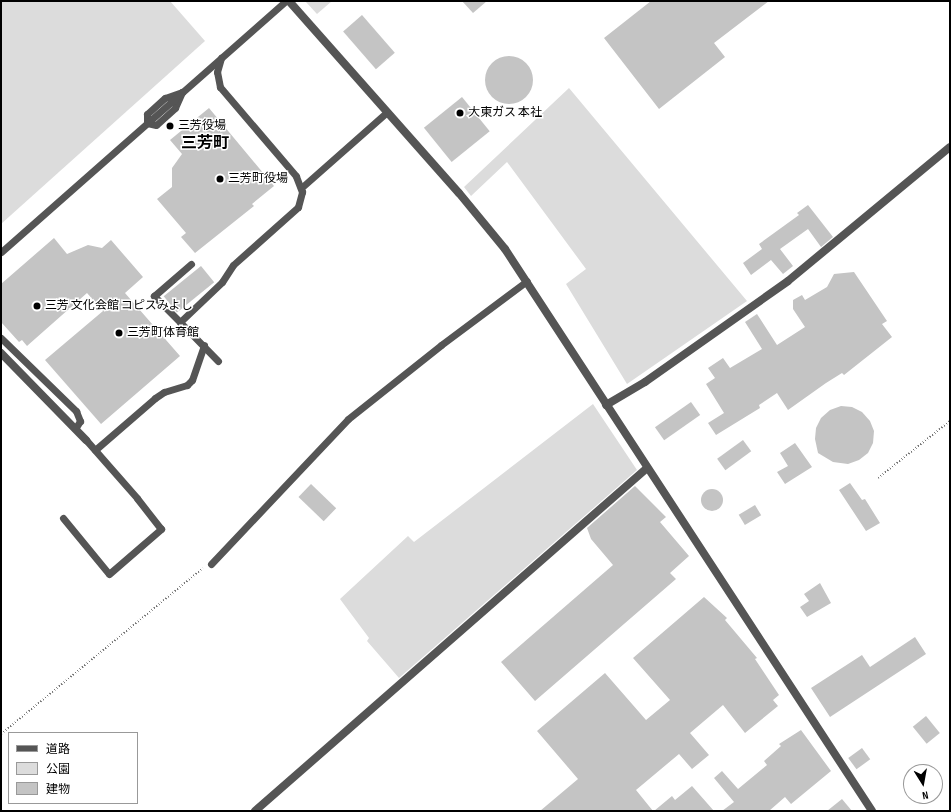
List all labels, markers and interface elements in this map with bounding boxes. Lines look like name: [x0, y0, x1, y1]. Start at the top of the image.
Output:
place label: 大東ガス 本社: [468, 106, 542, 120]
marker: 大東ガス 本社: [455, 108, 465, 118]
place label: 三芳役場: [178, 119, 226, 133]
marker: 三芳役場: [165, 121, 175, 131]
district label: 三芳町: [181, 134, 229, 154]
place label: 三芳町役場: [228, 172, 288, 186]
marker: 三芳町役場: [215, 174, 225, 184]
place label: 三芳 文化会館 コピスみよし: [45, 299, 193, 313]
marker: 三芳 文化会館 コピスみよし: [32, 301, 42, 311]
place label: 三芳町体育館: [127, 326, 199, 340]
marker: 三芳町体育館: [114, 328, 124, 338]
legend: [8, 732, 138, 804]
text: 道路: [46, 742, 70, 757]
text: 公園: [46, 762, 70, 777]
north arrow: [903, 764, 943, 804]
text: 建物: [46, 782, 70, 797]
text: N: [921, 788, 929, 802]

